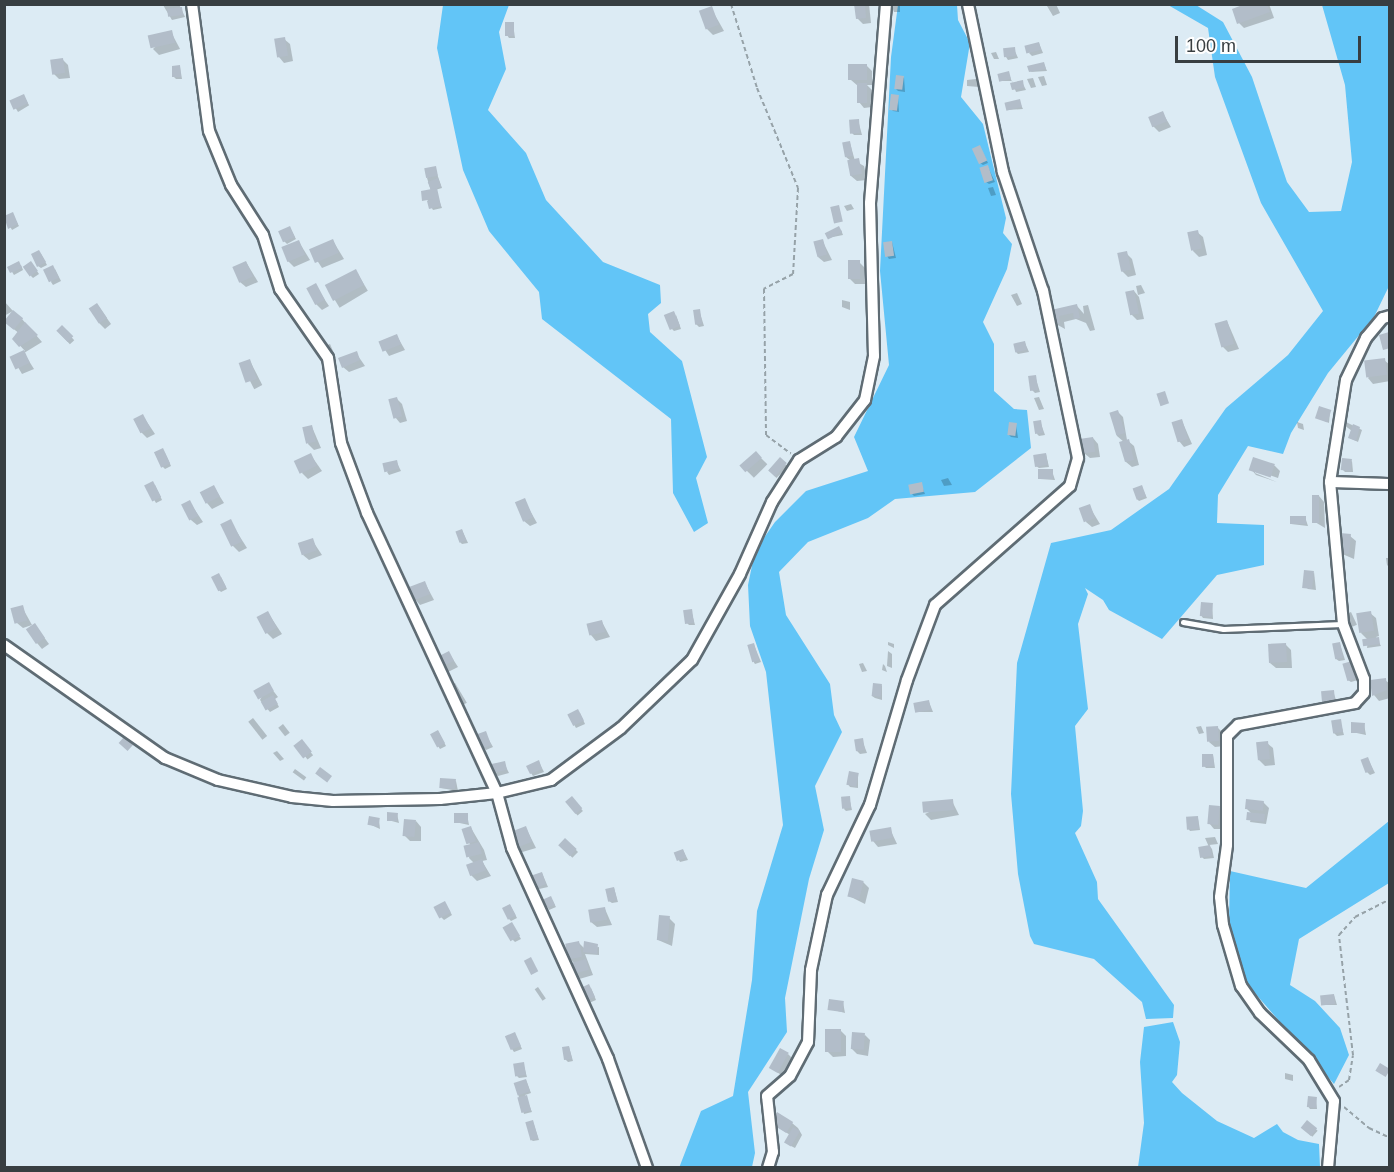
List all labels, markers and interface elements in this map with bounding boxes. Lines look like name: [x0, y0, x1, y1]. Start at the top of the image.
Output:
scale bar: [1178, 24, 1364, 62]
text: 100 m: [1186, 36, 1236, 56]

